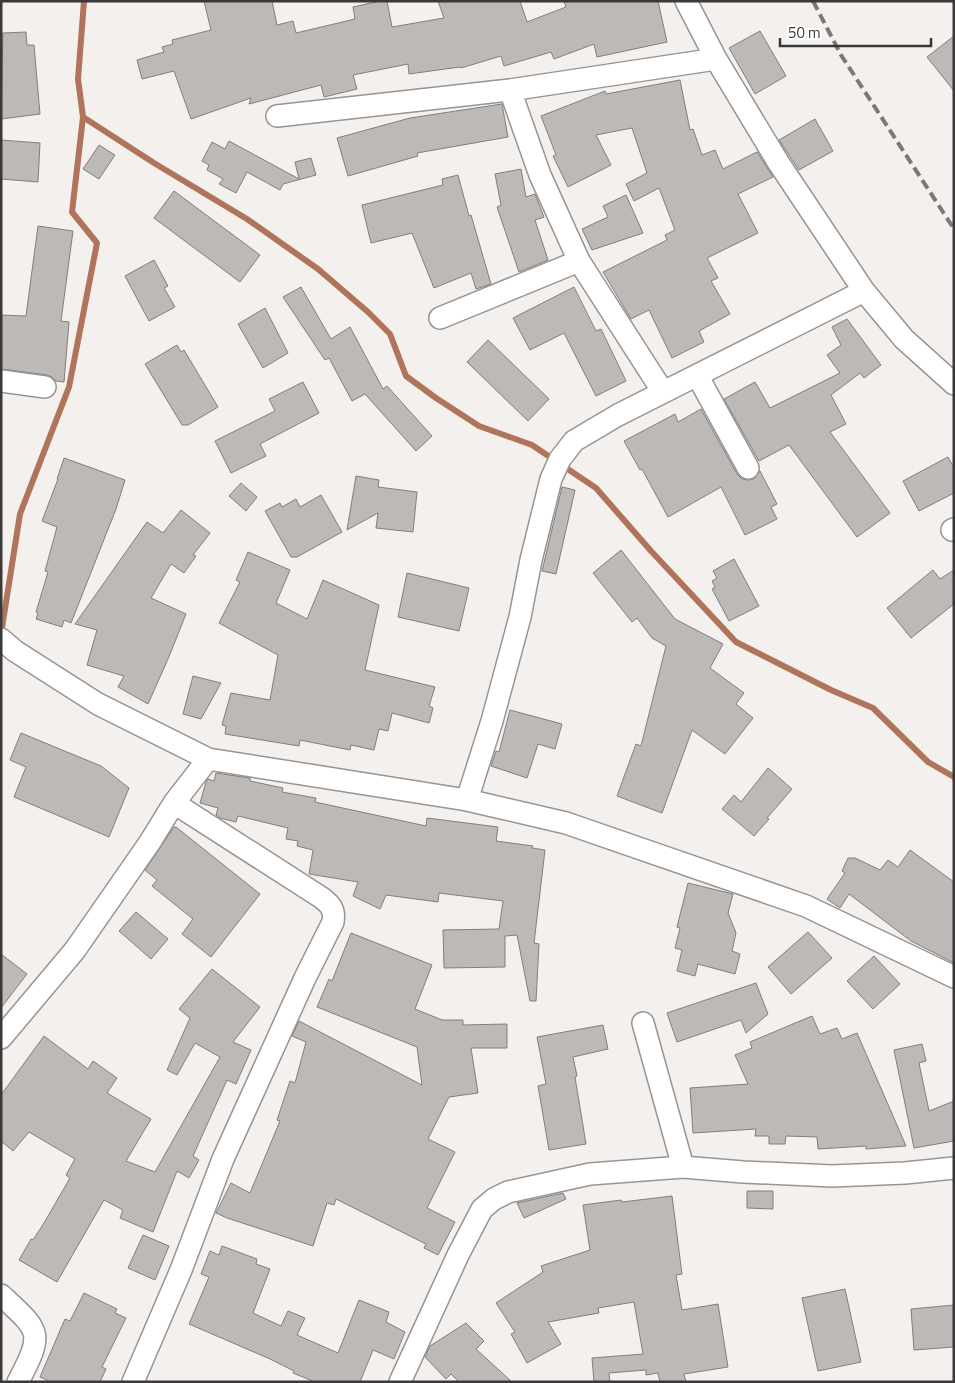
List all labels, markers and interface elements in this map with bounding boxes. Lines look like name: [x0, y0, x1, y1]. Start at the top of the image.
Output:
scale bar: [780, 15, 931, 47]
text: 50 m: [788, 21, 821, 44]

